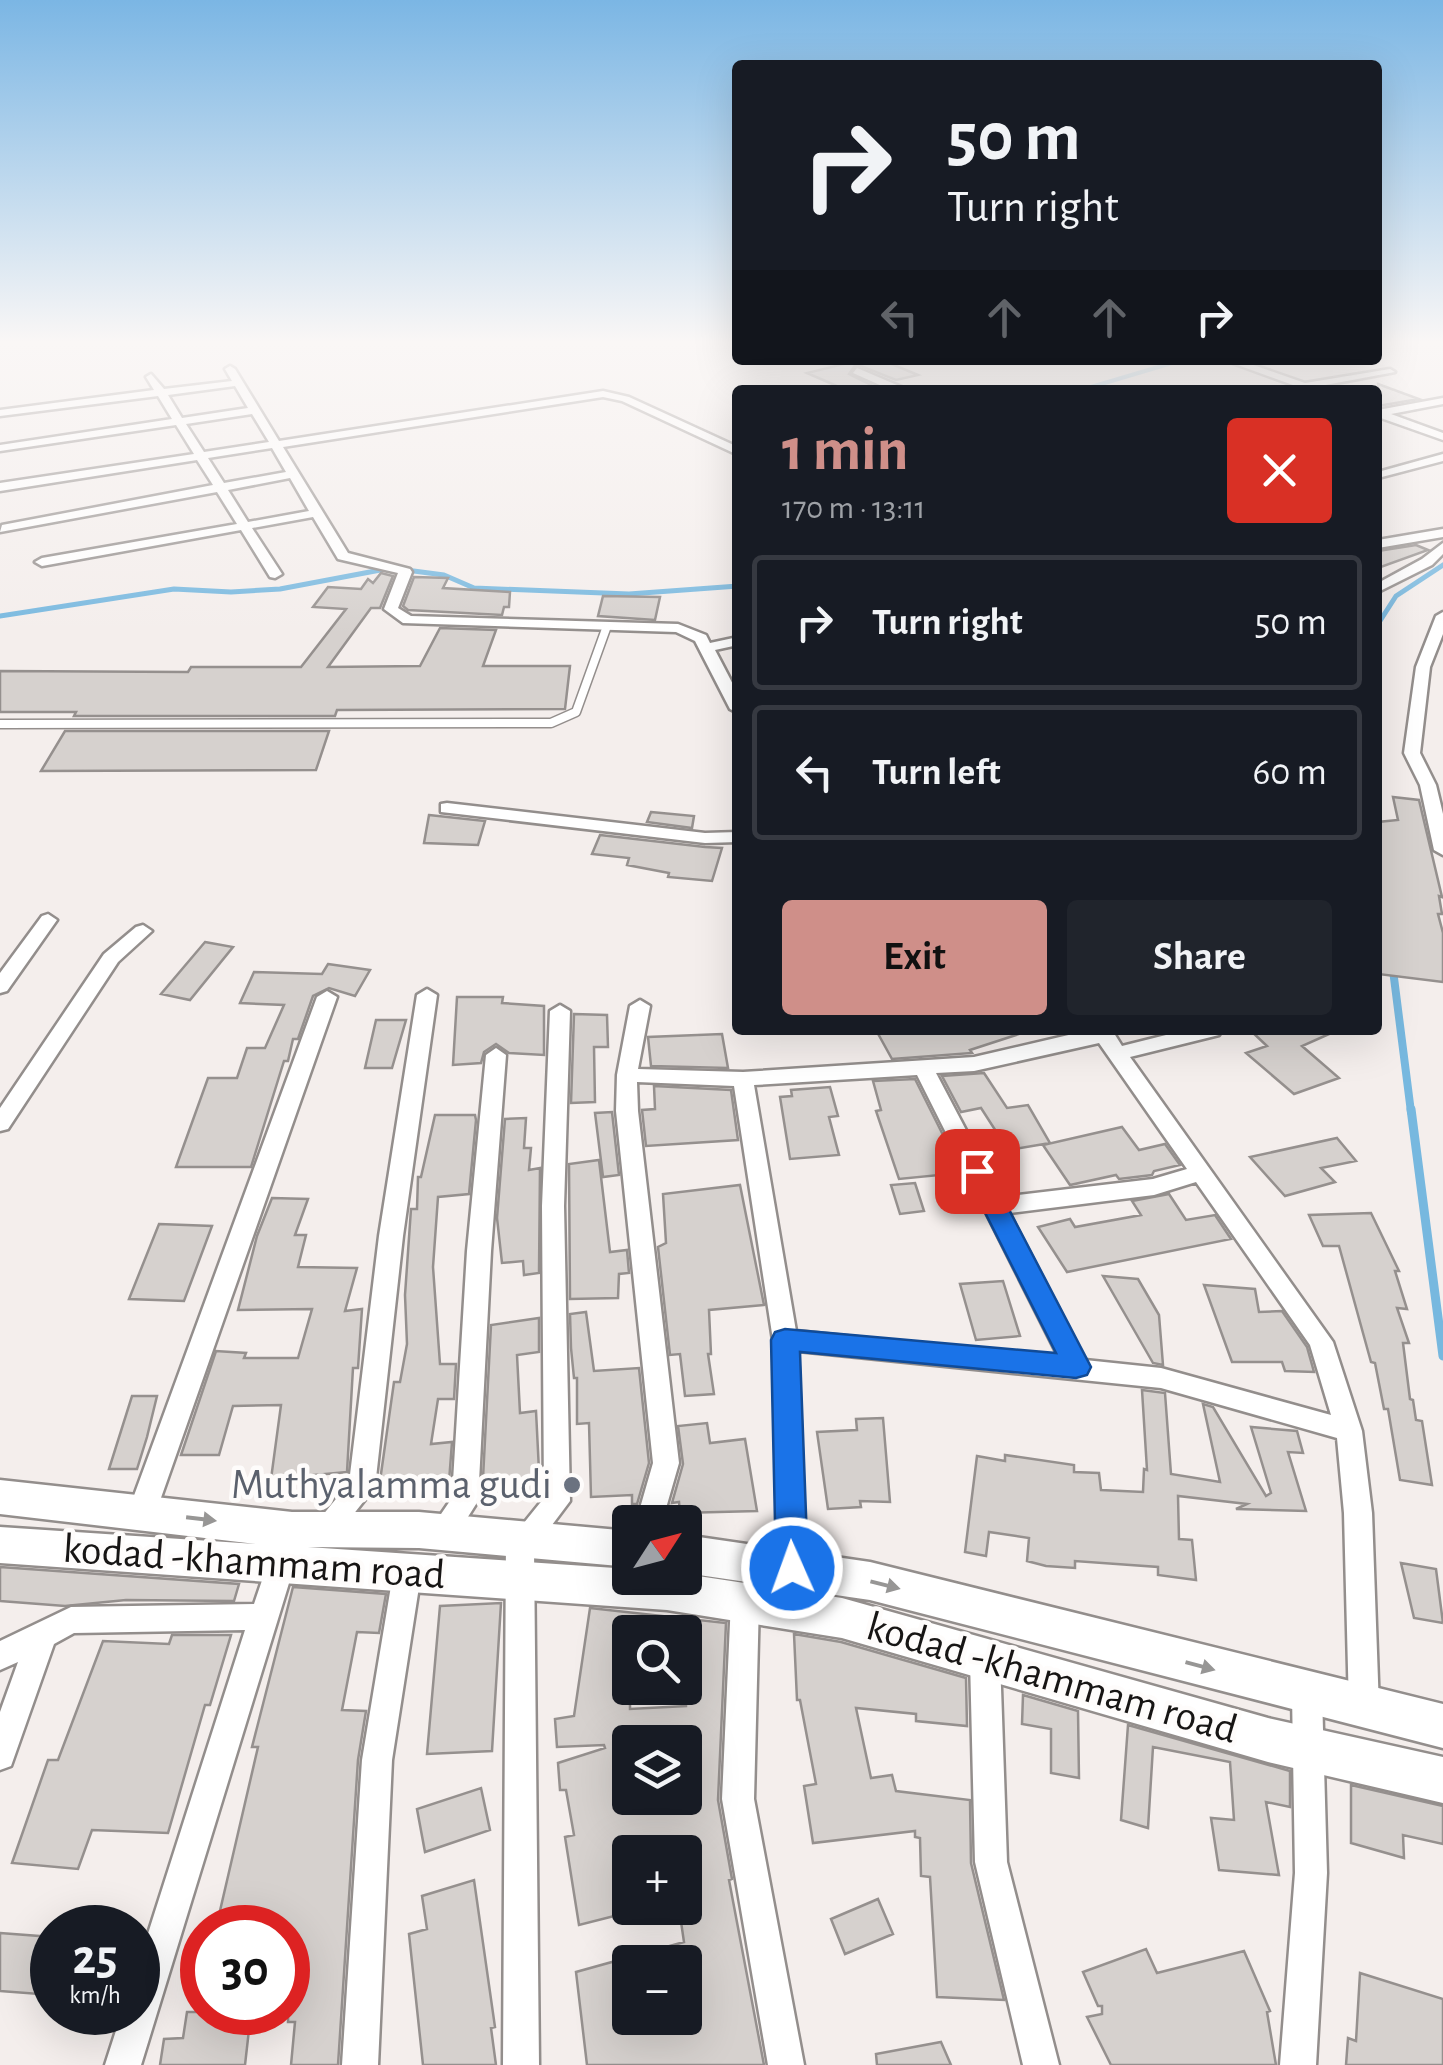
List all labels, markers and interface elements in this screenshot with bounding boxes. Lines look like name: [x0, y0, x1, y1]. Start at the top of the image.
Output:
icon: right: [782, 100, 912, 230]
text: 50 m: [947, 103, 1081, 173]
text: Turn right: [947, 185, 1119, 230]
icon: left: [872, 290, 927, 345]
icon: ahead: [977, 290, 1032, 345]
icon: ahead: [1082, 290, 1137, 345]
icon: right: [1187, 290, 1242, 345]
button: close: [1227, 418, 1332, 523]
text: 1 min: [782, 421, 908, 481]
text: 170 m · 13:11: [782, 492, 926, 524]
icon: right: [787, 595, 842, 650]
text: Turn right: [872, 604, 1022, 642]
text: 50 m: [1254, 604, 1327, 642]
icon: left: [787, 745, 842, 800]
text: Turn left: [872, 754, 1000, 792]
text: 60 m: [1252, 754, 1327, 792]
button: Exit: [782, 900, 1047, 1015]
button: Share: [1067, 900, 1332, 1015]
pin: [935, 1129, 1020, 1214]
icon: arrive: [950, 1144, 1005, 1199]
place label: Muthyalamma gudi: [231, 1464, 552, 1506]
marker: Muthyalamma gudi: [561, 1474, 583, 1496]
north arrow: [612, 1505, 702, 1595]
map controls: [612, 1505, 702, 2035]
one-way arrow: [186, 1511, 218, 1527]
position arrow: [740, 1516, 844, 1620]
street label: kodad -khammam road: [61, 1528, 447, 1596]
one-way arrow: [870, 1577, 901, 1593]
street label: kodad -khammam road: [862, 1605, 1242, 1751]
button: search: [612, 1615, 702, 1705]
one-way arrow: [1185, 1658, 1216, 1674]
button: layers: [612, 1725, 702, 1815]
button: +: [612, 1835, 702, 1925]
speed limit sign: 30: [180, 1905, 310, 2035]
text: 25: [72, 1933, 118, 1983]
button: −: [612, 1945, 702, 2035]
text: km/h: [69, 1983, 121, 2008]

